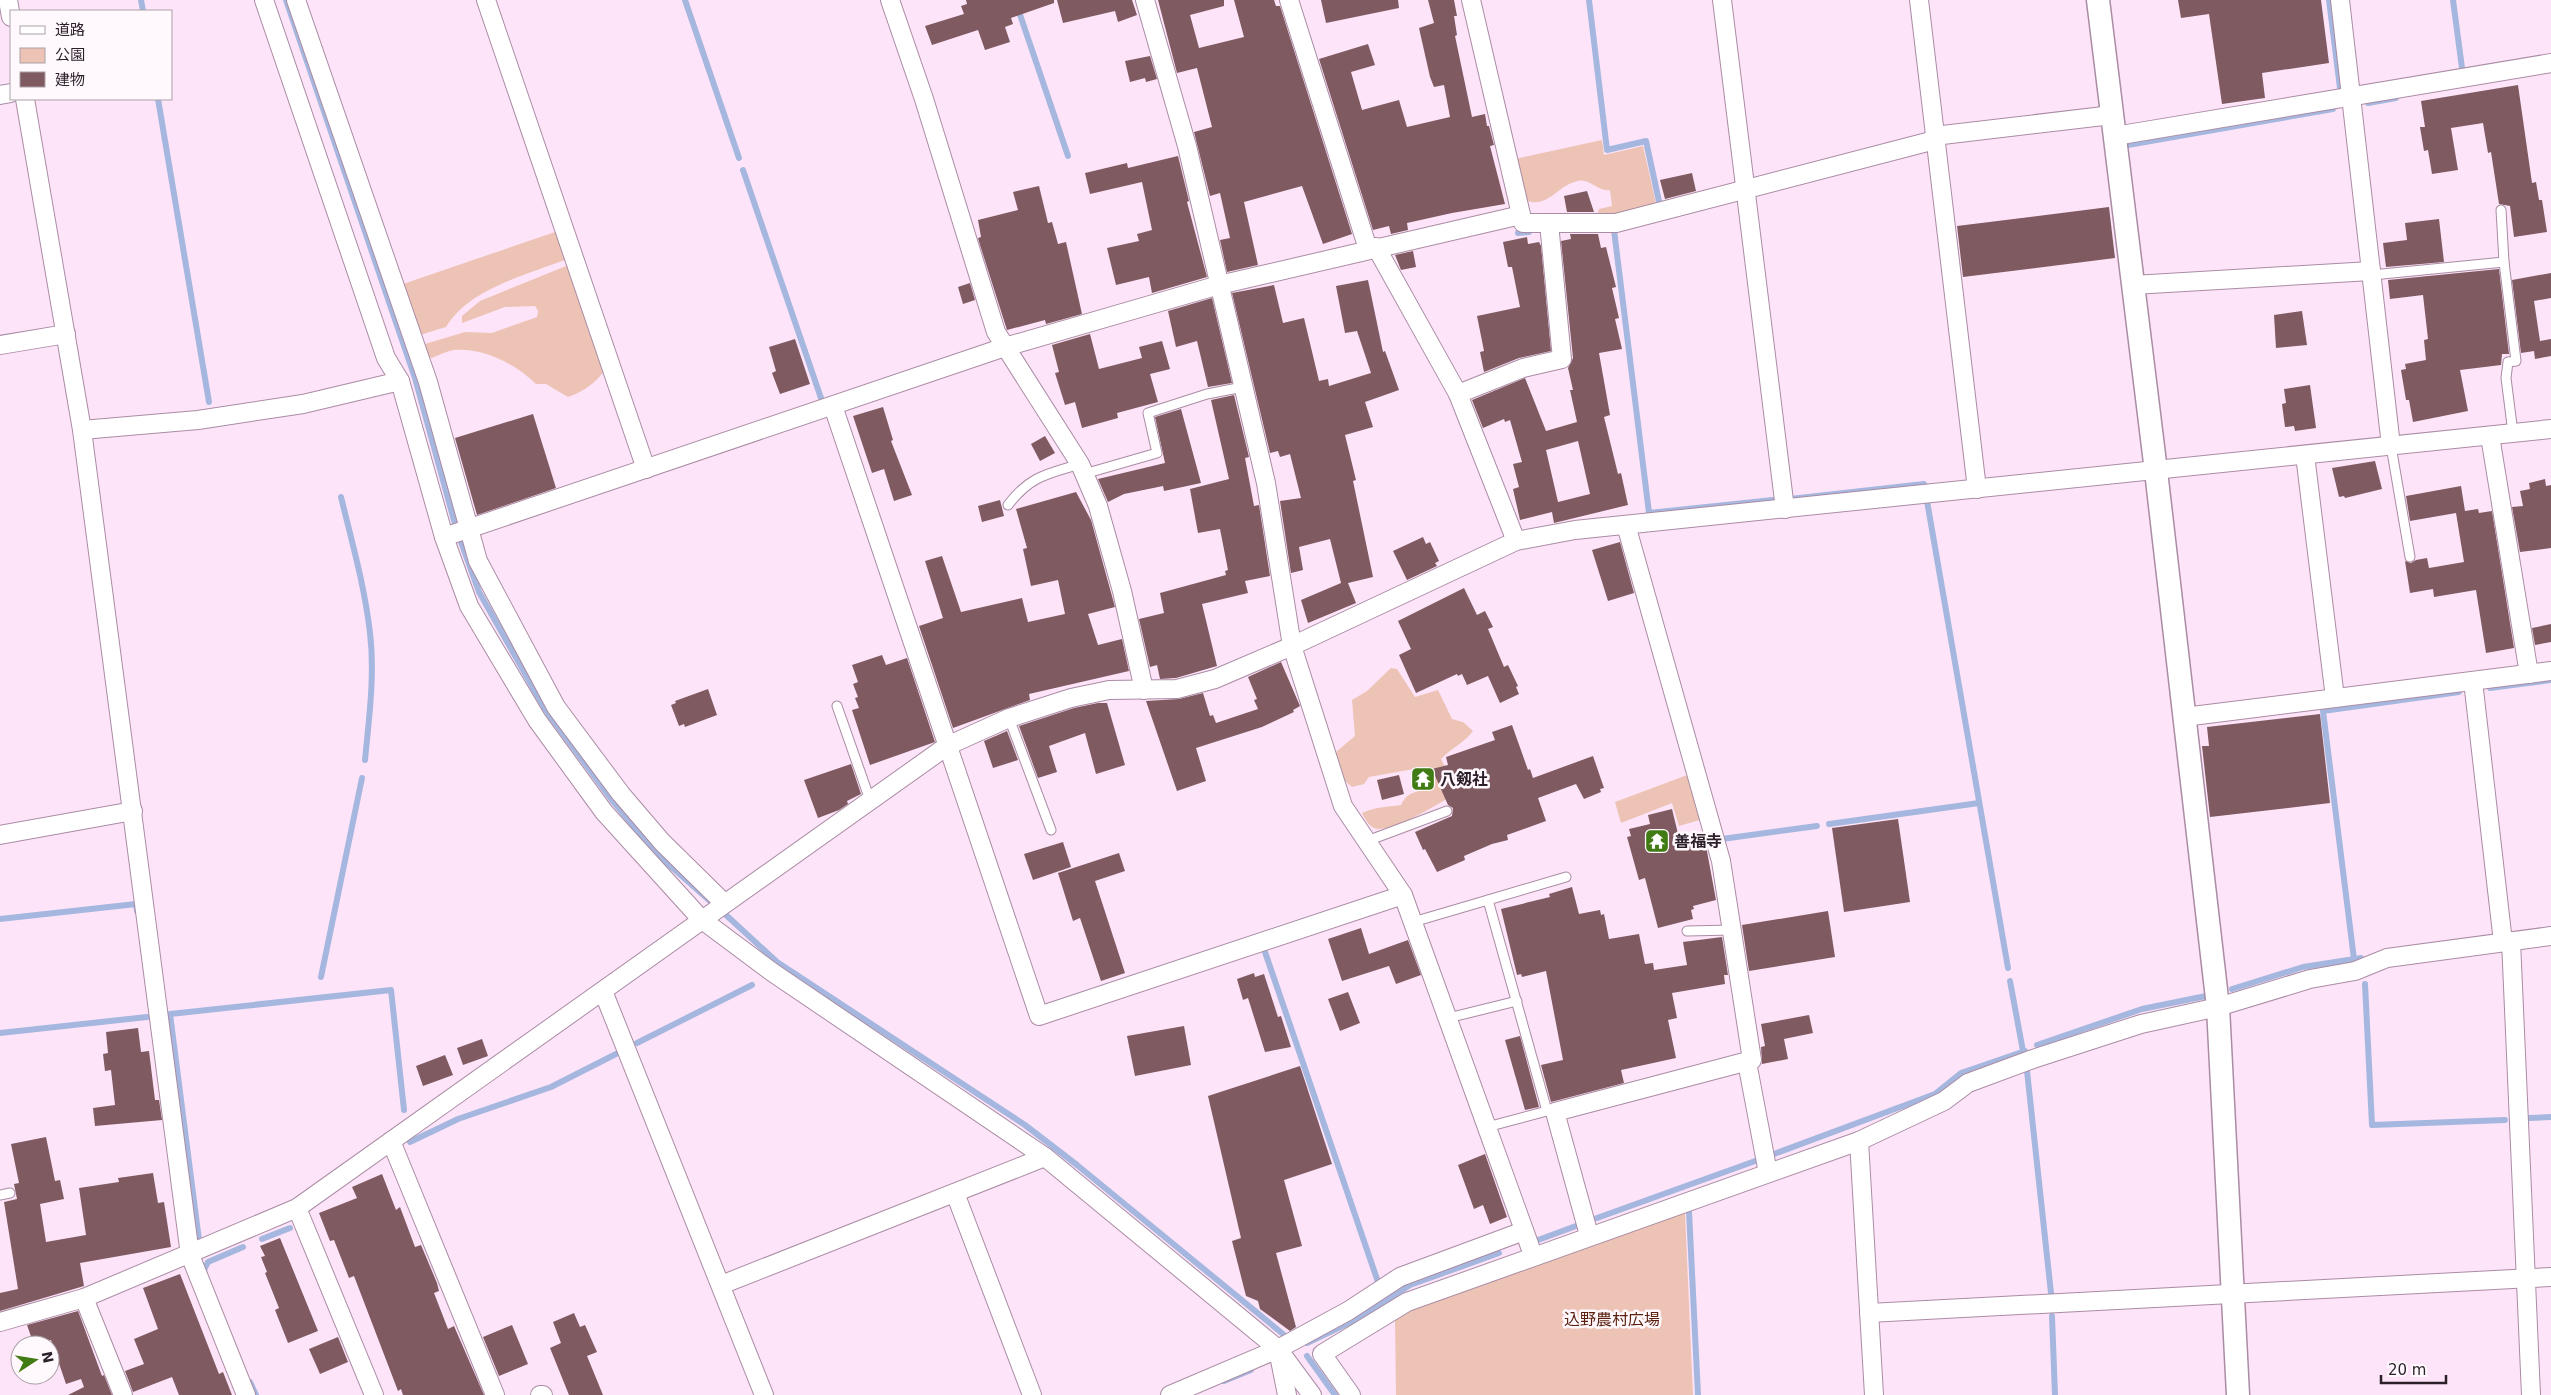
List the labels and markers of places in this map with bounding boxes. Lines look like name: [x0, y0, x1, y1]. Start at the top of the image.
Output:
temple icon: 八剱社: [1410, 766, 1436, 792]
place label: 八剱社: [1440, 770, 1488, 789]
temple icon: 善福寺: [1644, 828, 1670, 854]
place label: 善福寺: [1674, 832, 1722, 851]

